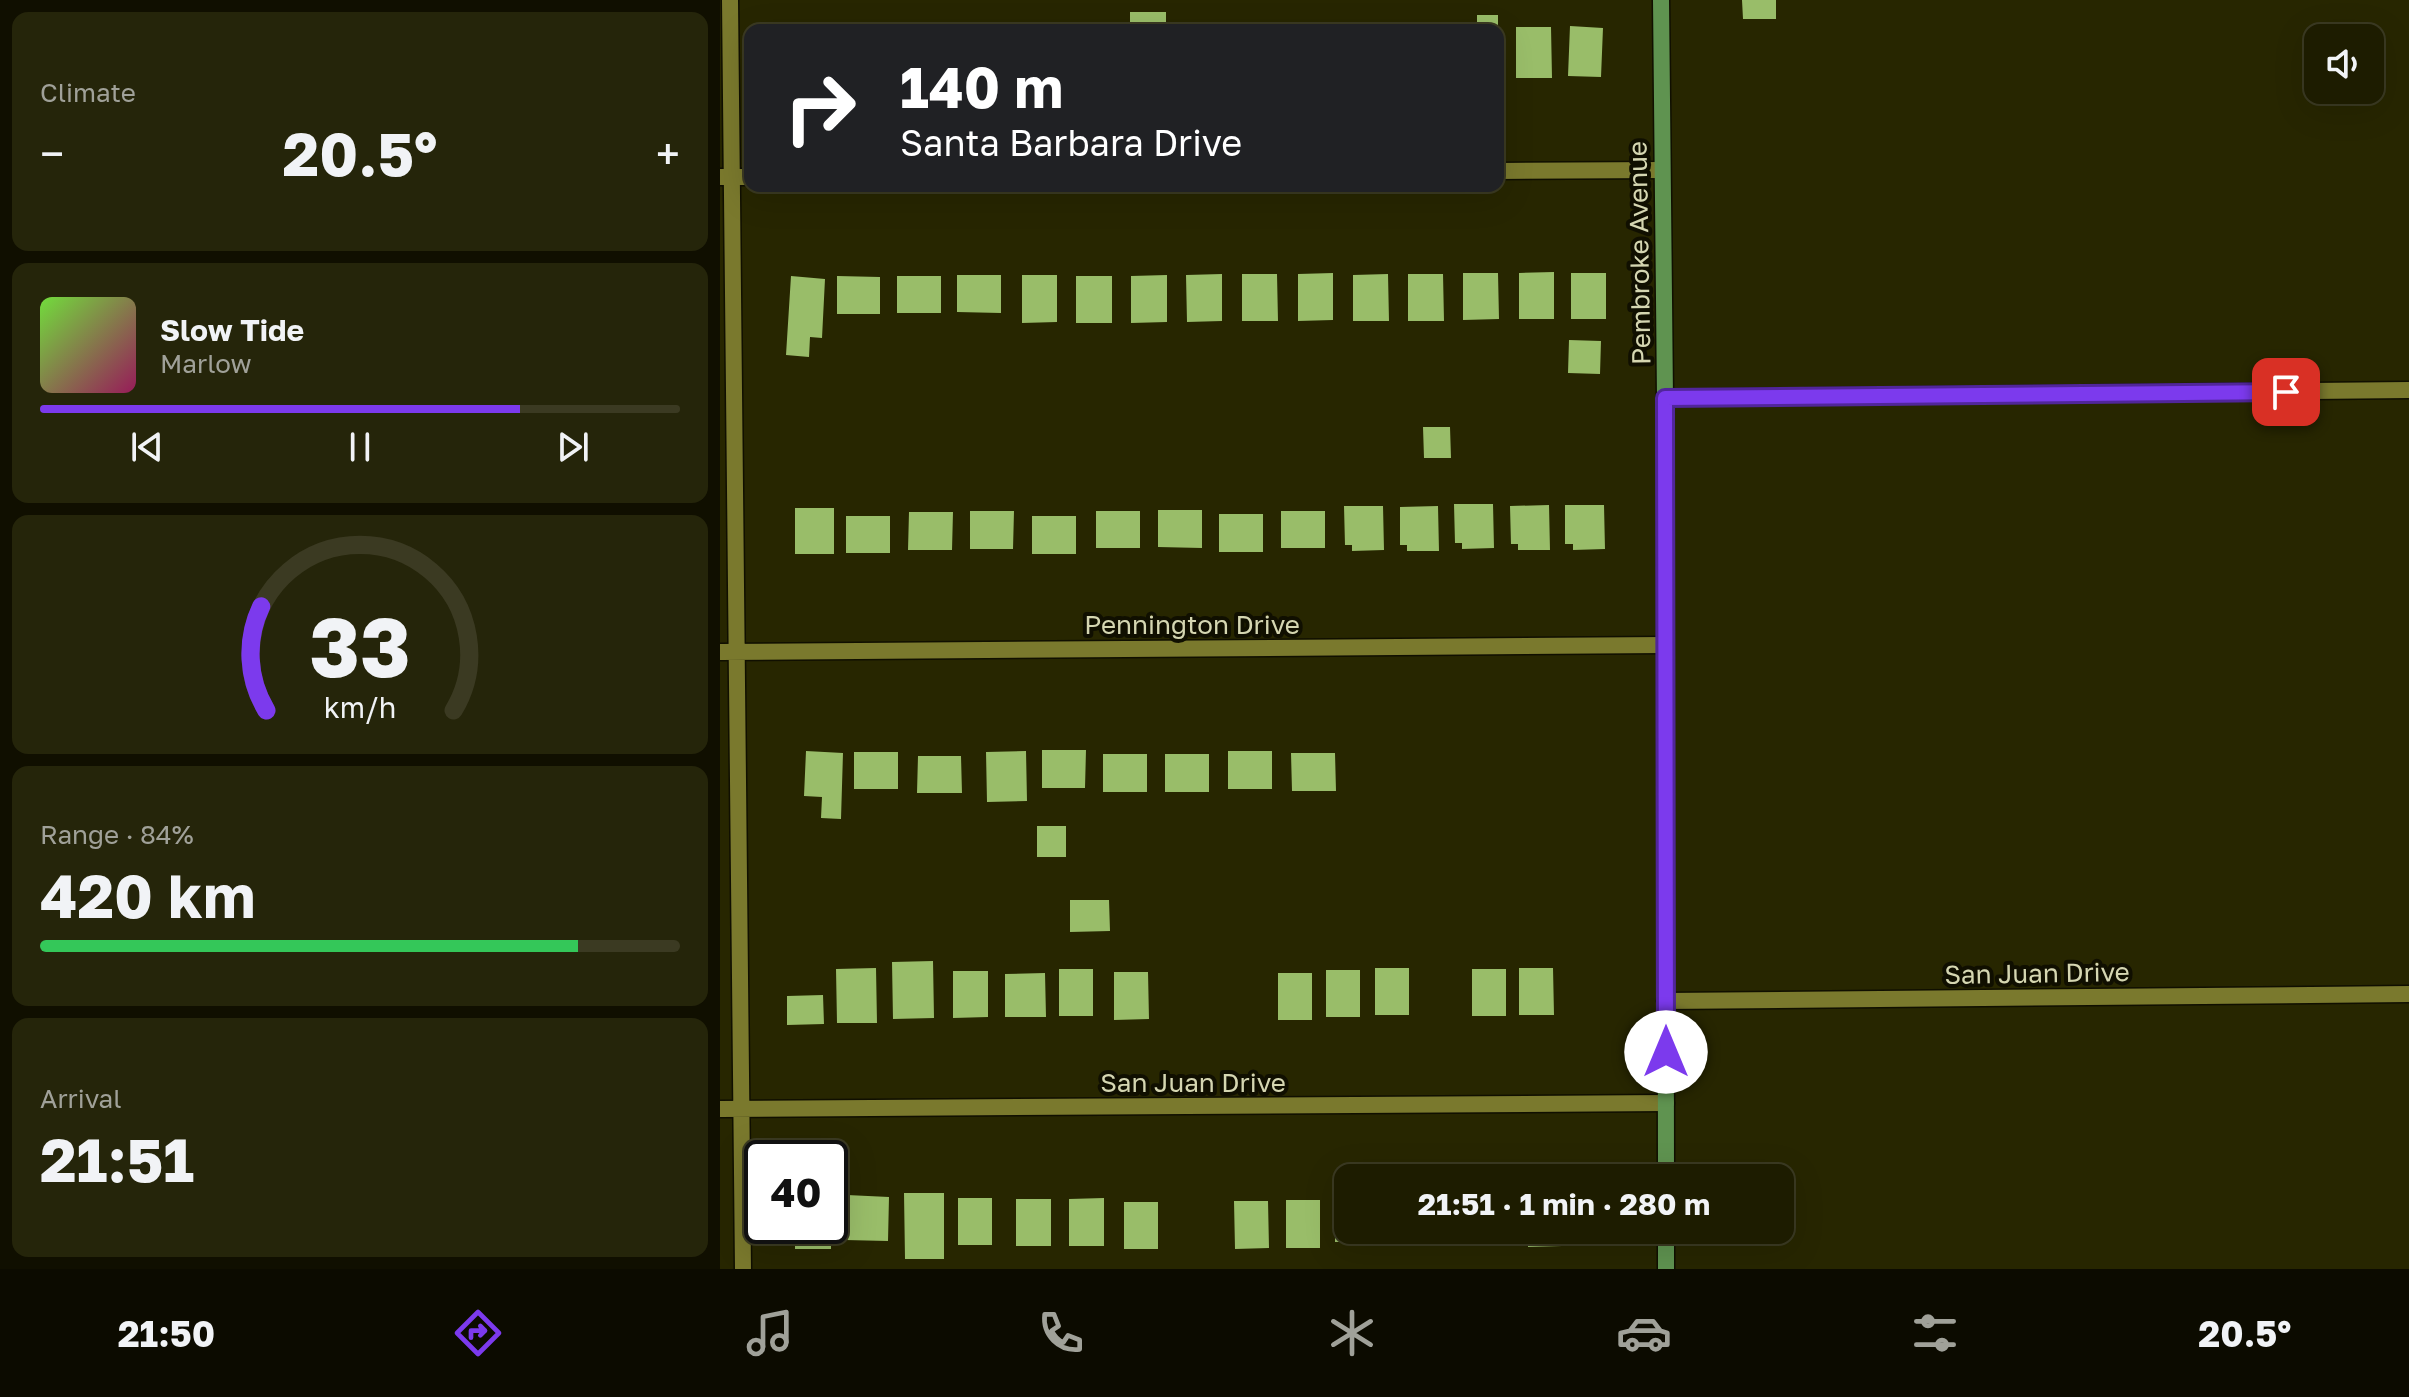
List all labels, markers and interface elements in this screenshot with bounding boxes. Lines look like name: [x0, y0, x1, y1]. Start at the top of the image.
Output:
map controls: [2304, 24, 2384, 104]
button: sound: [2304, 24, 2384, 104]
text: 140 m: [900, 53, 1063, 120]
icon: right: [768, 56, 872, 160]
text: Climate: [40, 77, 136, 108]
text: 20.5°: [283, 117, 437, 189]
text: Santa Barbara Drive: [900, 121, 1242, 164]
text: −: [40, 127, 64, 180]
text: +: [656, 127, 680, 180]
street label: Pembroke Avenue: [1622, 141, 1656, 365]
text: Slow Tide: [160, 312, 304, 348]
text: Marlow: [160, 348, 252, 379]
pin: [2252, 358, 2320, 426]
icon: arrive: [2264, 370, 2308, 414]
icon: previous: [125, 425, 169, 469]
icon: pause: [338, 425, 382, 469]
icon: next: [551, 425, 595, 469]
text: 33: [309, 594, 411, 694]
street label: Pennington Drive: [1084, 609, 1300, 640]
text: km/h: [324, 690, 396, 724]
text: Range · 84%: [40, 819, 194, 850]
text: 420 km: [40, 859, 255, 931]
street label: San Juan Drive: [1944, 956, 2130, 990]
position arrow: [1624, 1010, 1708, 1094]
street label: San Juan Drive: [1100, 1067, 1286, 1098]
text: Arrival: [40, 1083, 121, 1114]
text: 21:51: [40, 1123, 194, 1195]
speed limit sign: 40: [744, 1140, 848, 1244]
text: 21:51 · 1 min · 280 m: [1418, 1186, 1710, 1222]
icon: directions: [450, 1305, 506, 1361]
icon: music: [742, 1305, 798, 1361]
icon: phone: [1033, 1305, 1089, 1361]
icon: climate: [1324, 1305, 1380, 1361]
icon: car: [1616, 1305, 1672, 1361]
icon: filters: [1907, 1305, 1963, 1361]
text: 21:50: [118, 1312, 215, 1355]
text: 20.5°: [2198, 1312, 2291, 1355]

